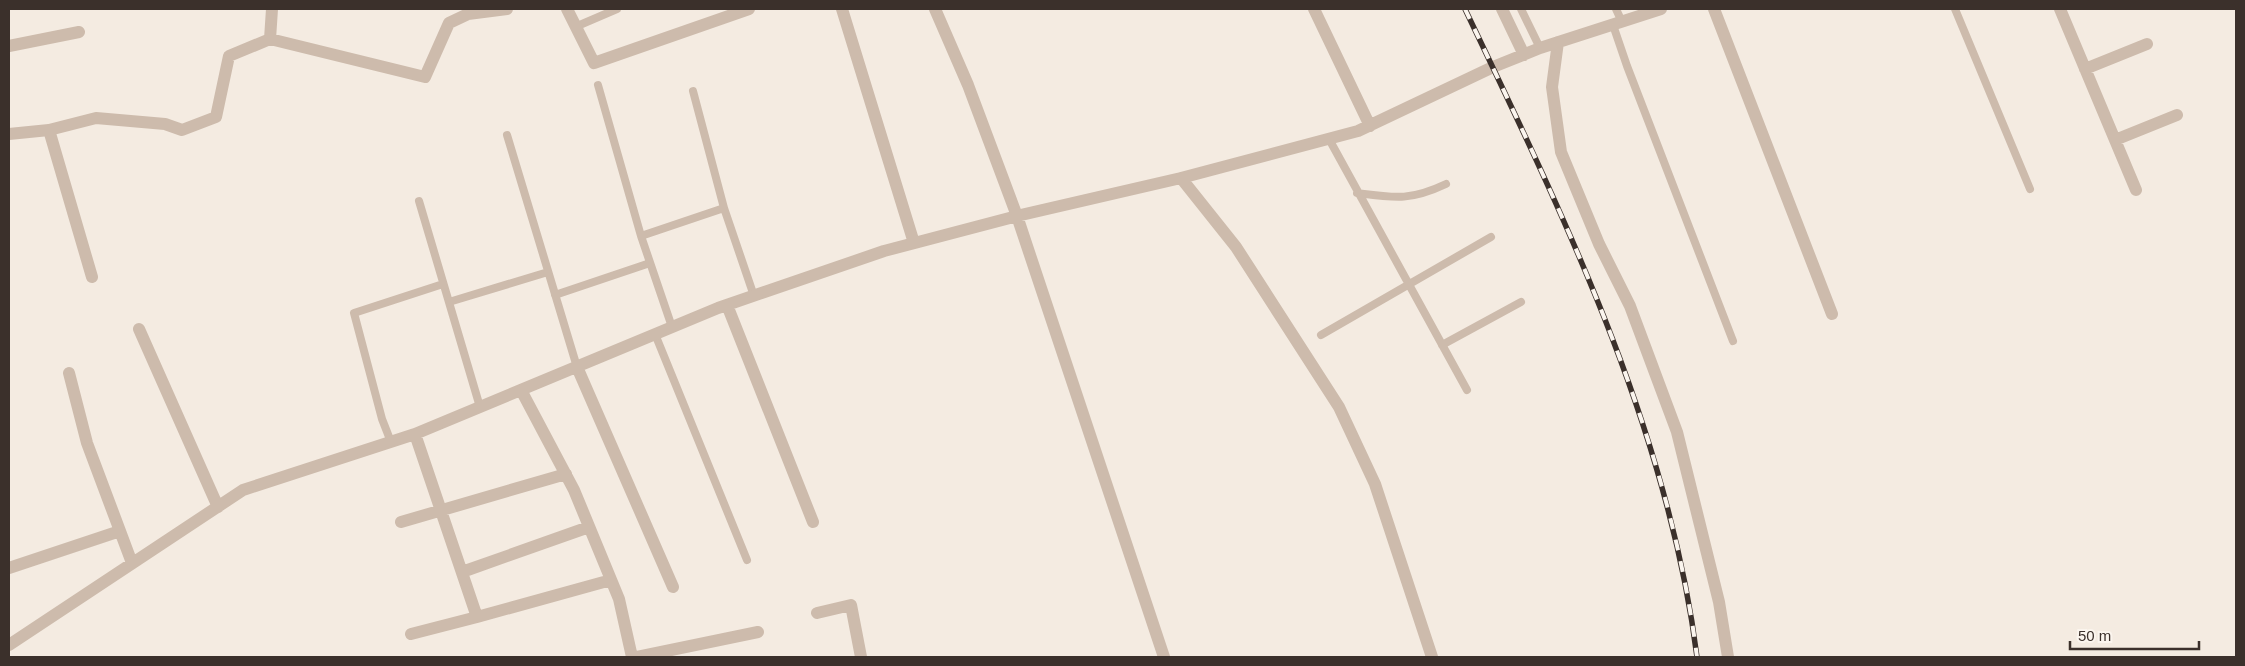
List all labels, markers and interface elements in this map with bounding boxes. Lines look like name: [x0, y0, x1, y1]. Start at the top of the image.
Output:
scale bar: [2070, 618, 2199, 650]
text: 50 m: [2078, 627, 2111, 644]

